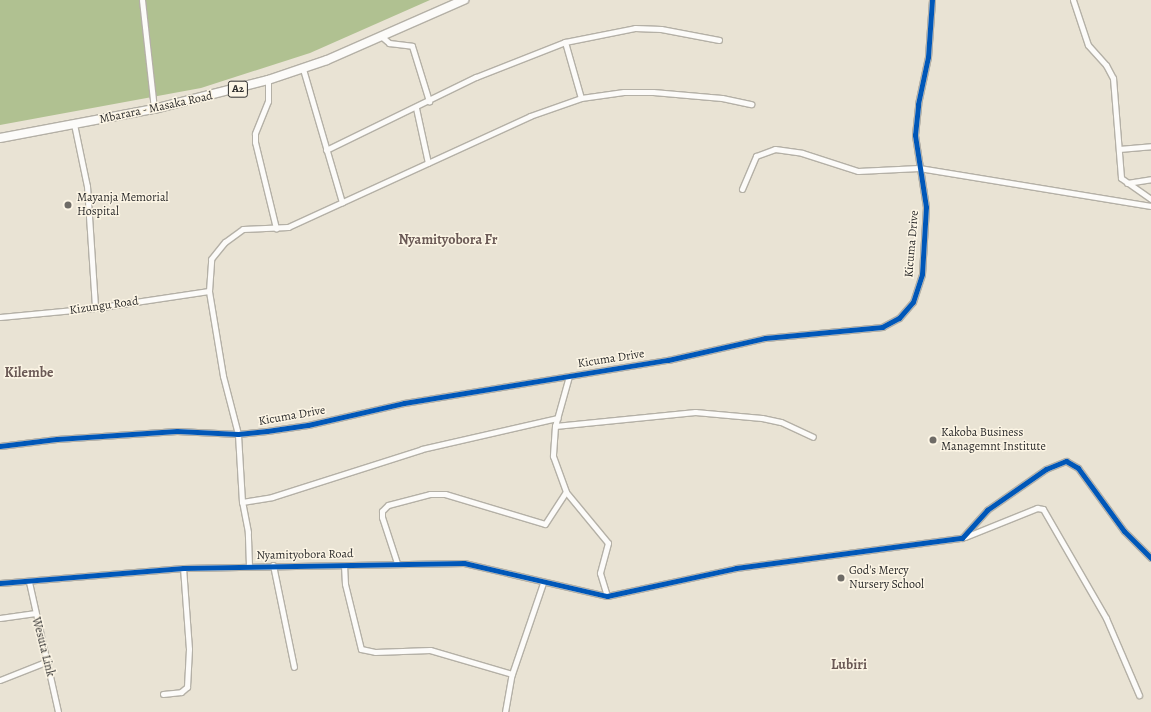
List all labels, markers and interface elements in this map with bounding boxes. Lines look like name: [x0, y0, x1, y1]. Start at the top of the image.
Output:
road number: A2: [227, 80, 249, 98]
street label: Mbarara - Masaka Road: [98, 89, 214, 127]
place label: Mayanja Memorial Hospital: [77, 191, 168, 219]
marker: Mayanja Memorial Hospital: [62, 199, 74, 211]
street label: Kicuma Drive: [902, 210, 922, 278]
district label: Nyamityobora Fr: [398, 232, 498, 248]
street label: Kizungu Road: [69, 294, 139, 318]
street label: Kicuma Drive: [577, 347, 645, 371]
district label: Kilembe: [5, 365, 53, 381]
street label: Kicuma Drive: [258, 403, 326, 429]
place label: Kakoba Business Managemnt Institute: [941, 426, 1046, 454]
marker: Kakoba Business Managemnt Institute: [928, 435, 938, 445]
street label: Nyamityobora Road: [256, 547, 354, 563]
place label: God's Mercy Nursery School: [849, 564, 924, 592]
marker: God's Mercy Nursery School: [836, 573, 846, 583]
street label: Wesuta Link: [29, 616, 57, 678]
district label: Lubiri: [831, 657, 867, 673]

